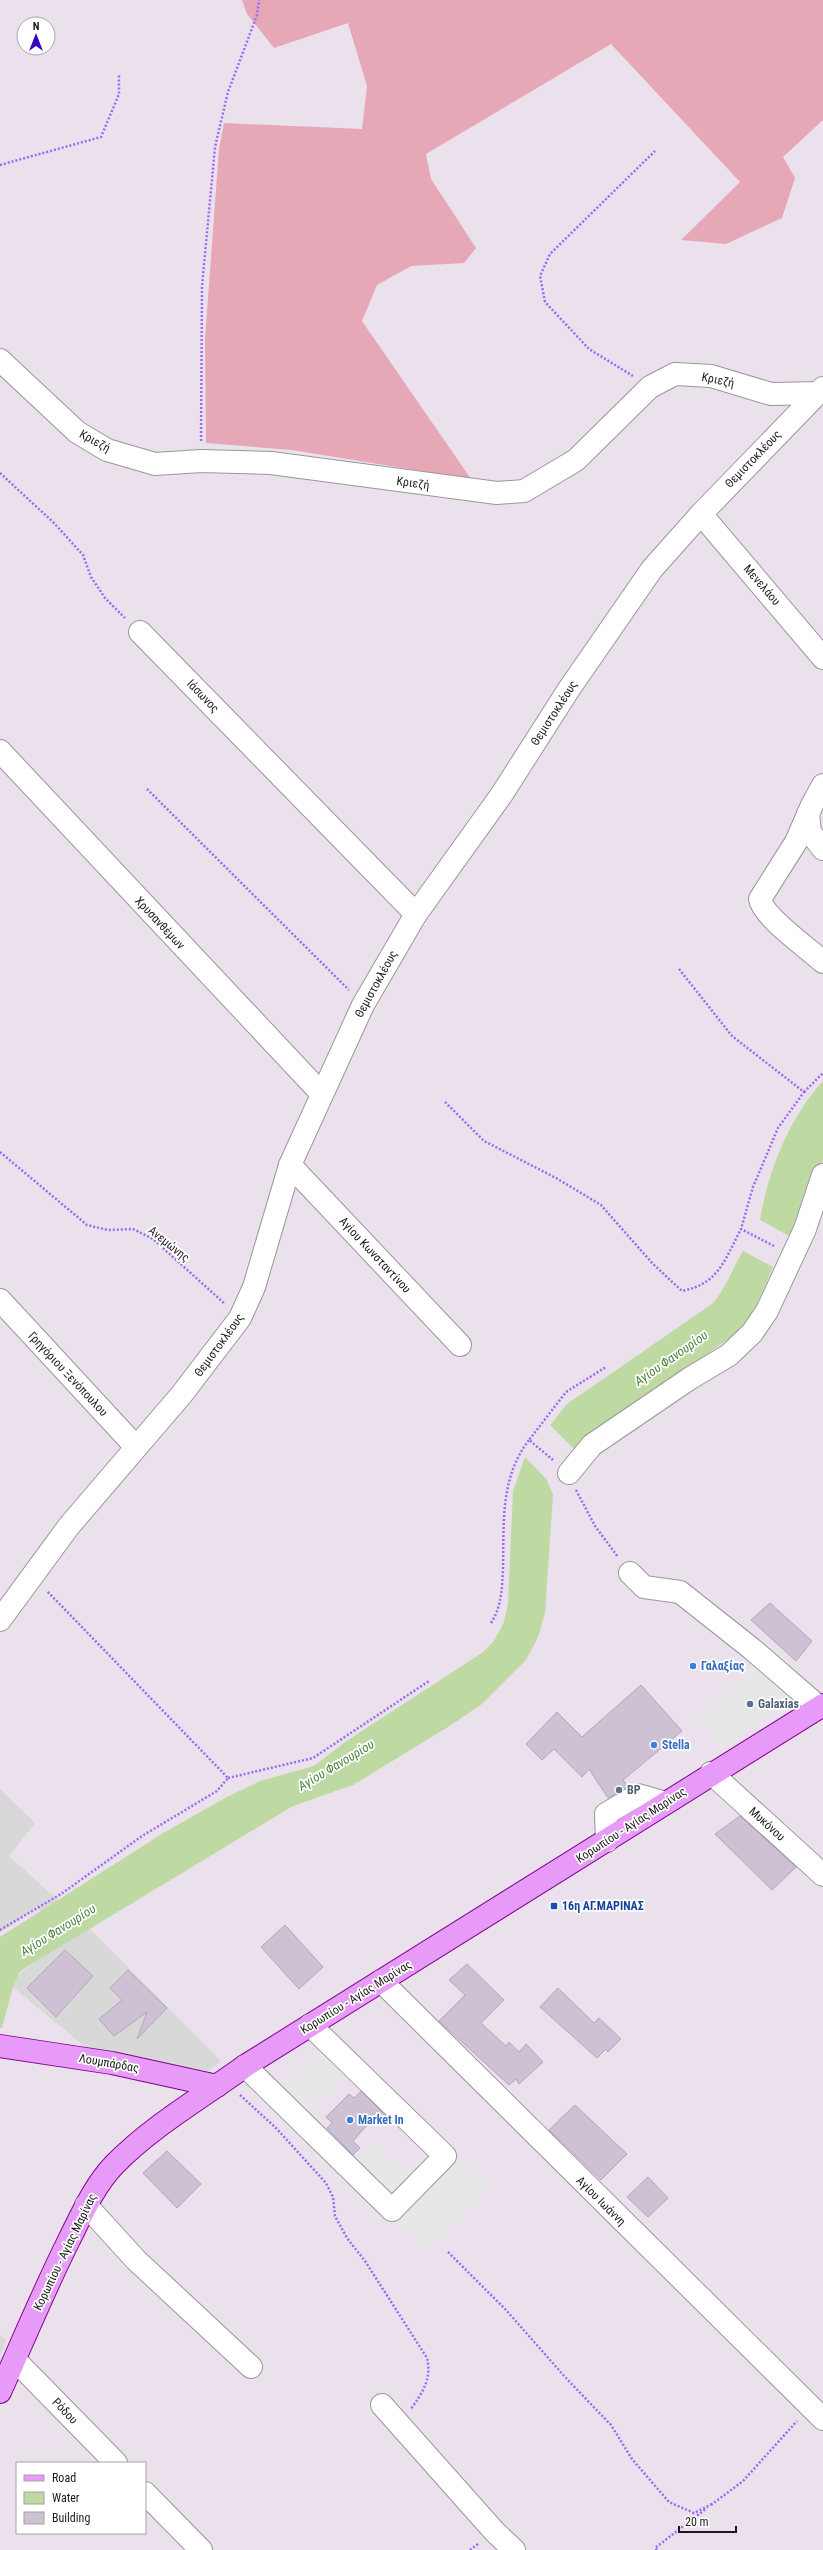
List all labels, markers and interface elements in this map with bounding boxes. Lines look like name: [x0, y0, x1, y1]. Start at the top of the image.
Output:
north arrow: [16, 16, 56, 56]
text: N: [33, 20, 40, 33]
street label: Κριεζή: [700, 370, 736, 390]
street label: Κριεζή: [77, 427, 113, 455]
street label: Θεμιστοκλέους: [722, 427, 784, 491]
street label: Κριεζή: [396, 474, 430, 492]
street label: Μενελάου: [741, 562, 784, 608]
street label: Ιάσωνος: [184, 677, 222, 716]
street label: Θεμιστοκλέους: [528, 678, 580, 748]
street label: Χρυσανθέμων: [132, 894, 188, 952]
street label: Θεμιστοκλέους: [352, 948, 400, 1020]
street label: Αγίου Κωνσταντίνου: [336, 1214, 414, 1296]
street label: Ανεμώνης: [146, 1223, 193, 1265]
street label: Θεμιστοκλέους: [191, 1310, 247, 1379]
water label: Αγίου Φανουρίου: [631, 1327, 711, 1389]
street label: Γρηγόριου Ξενόπουλου: [25, 1329, 111, 1419]
place label: Γαλαξίας: [701, 1659, 745, 1673]
marker: Γαλαξίας: [688, 1661, 698, 1671]
place label: Galaxias: [758, 1697, 799, 1711]
marker: Galaxias: [745, 1699, 755, 1709]
water label: Αγίου Φανουρίου: [294, 1736, 377, 1794]
place label: Stella: [662, 1738, 690, 1752]
marker: Stella: [649, 1740, 659, 1750]
place label: BP: [627, 1783, 641, 1797]
street label: Κορωπίου - Αγίας Μαρίνας: [573, 1784, 689, 1866]
marker: BP: [614, 1785, 624, 1795]
street label: Μυκόνου: [746, 1804, 788, 1844]
place label: 16η ΑΓ.ΜΑΡΙΝΑΣ: [562, 1899, 644, 1913]
water label: Αγίου Φανουρίου: [17, 1901, 98, 1960]
marker: 16η ΑΓ.ΜΑΡΙΝΑΣ: [549, 1901, 559, 1911]
street label: Κορωπίου - Αγίας Μαρίνας: [298, 1957, 414, 2037]
street label: Λουμπάρδας: [78, 2051, 140, 2075]
place label: Market In: [358, 2113, 404, 2127]
marker: Market In: [345, 2115, 355, 2125]
street label: Αγίου Ιωάννη: [573, 2173, 629, 2229]
street label: Κορωπίου - Αγίας Μαρίνας: [31, 2191, 100, 2313]
street label: Ρόδου: [49, 2395, 81, 2427]
legend: [16, 2462, 146, 2534]
text: Road: [52, 2471, 76, 2485]
text: Water: [52, 2491, 80, 2505]
scale bar: [679, 2508, 736, 2534]
text: Building: [52, 2511, 90, 2525]
text: 20 m: [685, 2515, 709, 2529]

